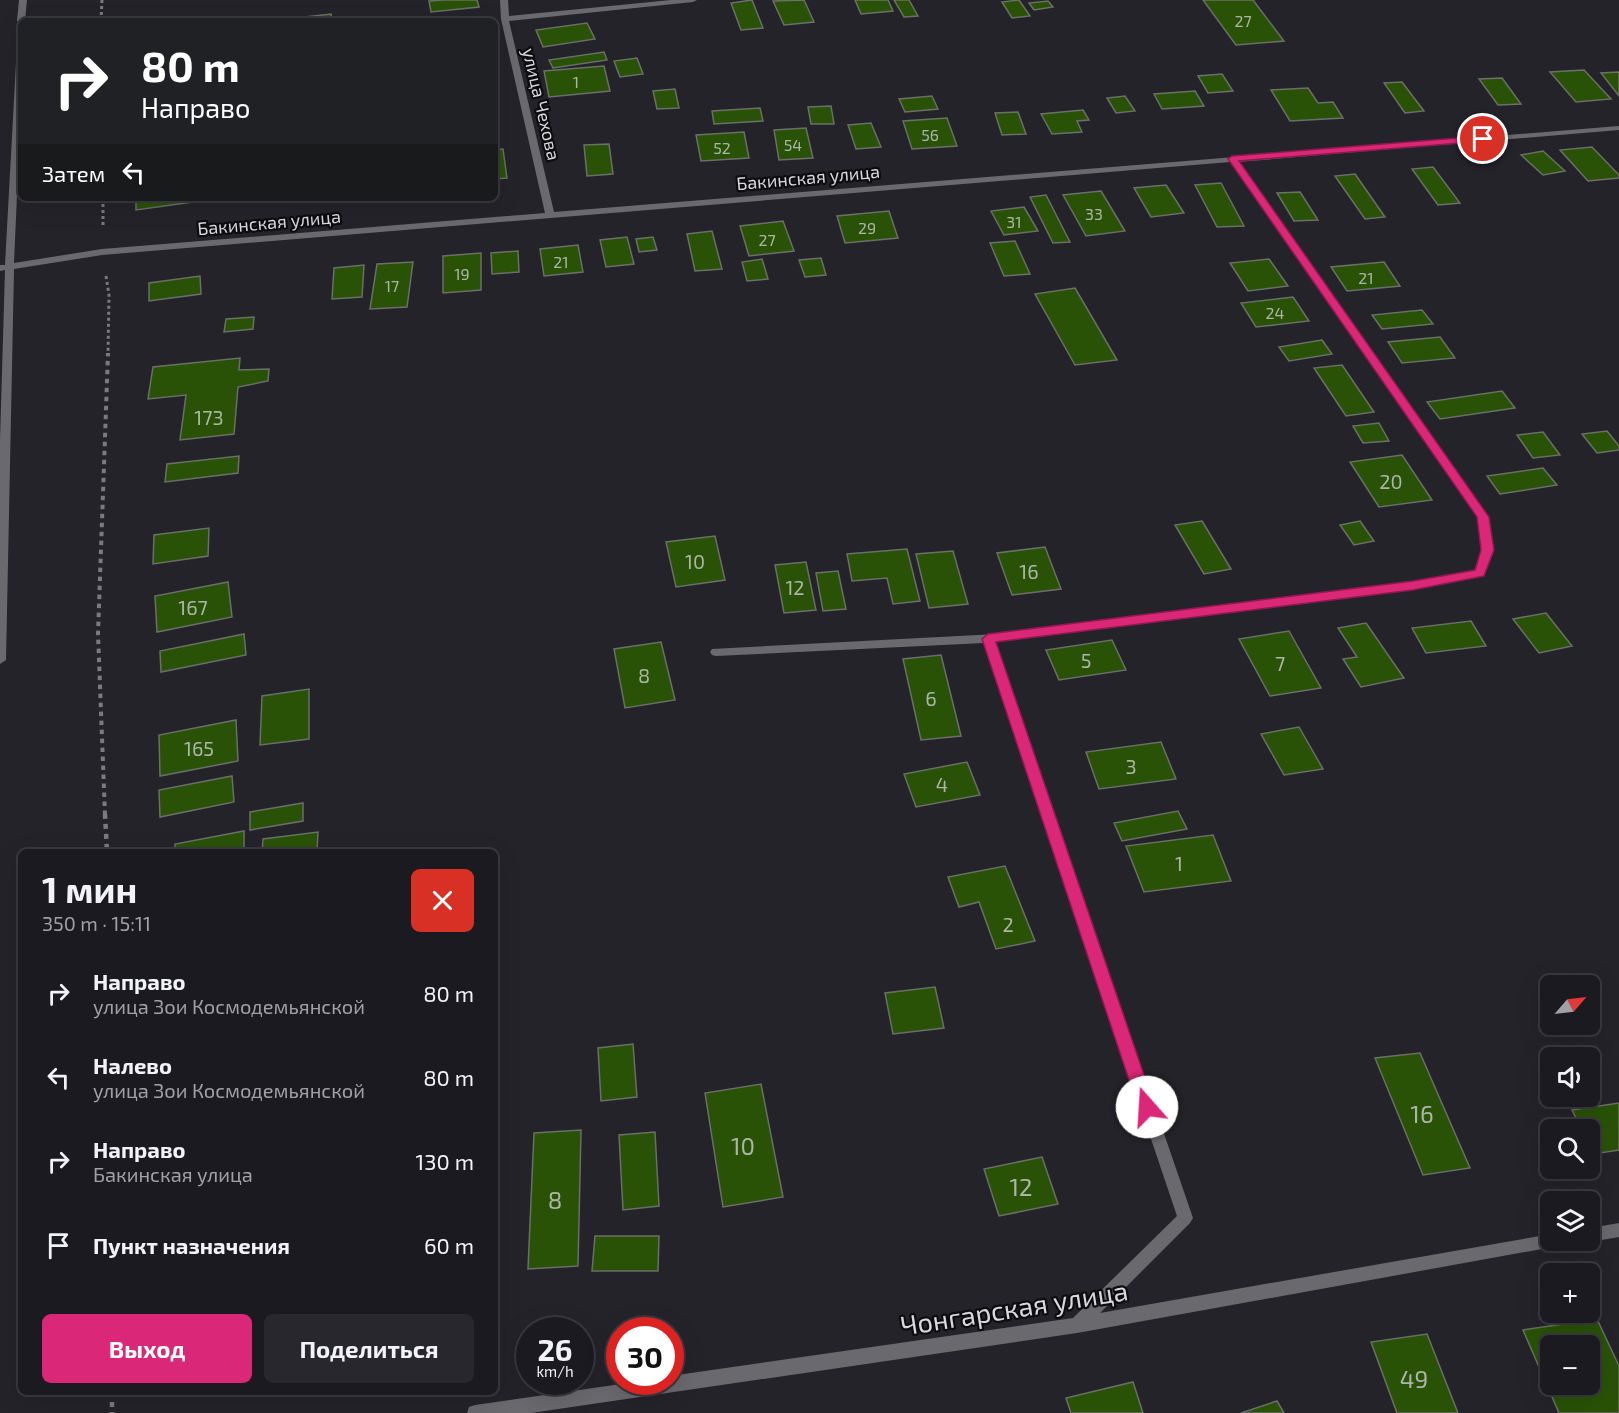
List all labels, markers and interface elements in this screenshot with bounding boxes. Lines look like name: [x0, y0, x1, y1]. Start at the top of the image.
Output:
house number: 27: [1234, 11, 1252, 30]
text: 80 m: [141, 40, 240, 90]
icon: right: [42, 42, 120, 120]
street label: улица Чехова: [518, 46, 566, 162]
house number: 1: [573, 72, 579, 91]
text: Направо: [141, 91, 250, 123]
pin: [1457, 113, 1508, 164]
icon: arrive: [1466, 122, 1499, 155]
house number: 56: [921, 125, 939, 144]
house number: 54: [784, 135, 802, 154]
house number: 52: [713, 138, 731, 157]
icon: left: [117, 156, 150, 189]
text: Затем: [42, 160, 105, 186]
street label: Бакинская улица: [735, 160, 881, 194]
house number: 33: [1085, 204, 1103, 223]
street label: Бакинская улица: [196, 205, 342, 239]
house number: 31: [1006, 212, 1022, 231]
house number: 29: [858, 218, 876, 237]
house number: 27: [758, 230, 776, 249]
house number: 21: [553, 252, 569, 271]
house number: 19: [454, 264, 470, 283]
house number: 21: [1358, 268, 1374, 287]
house number: 17: [385, 276, 399, 295]
house number: 24: [1266, 303, 1285, 322]
house number: 173: [194, 405, 224, 429]
house number: 20: [1379, 469, 1403, 493]
house number: 10: [685, 549, 705, 573]
house number: 16: [1019, 559, 1039, 583]
house number: 12: [785, 575, 805, 599]
house number: 167: [178, 595, 208, 619]
house number: 5: [1081, 648, 1091, 672]
house number: 7: [1275, 651, 1285, 675]
house number: 8: [638, 663, 650, 687]
house number: 6: [925, 686, 937, 710]
house number: 165: [184, 736, 214, 760]
house number: 3: [1125, 754, 1137, 778]
house number: 4: [936, 772, 948, 796]
house number: 1: [1175, 851, 1183, 875]
text: 1 мин: [42, 867, 137, 910]
button: close: [411, 869, 474, 932]
text: 350 m · 15:11: [42, 911, 151, 935]
house number: 2: [1002, 912, 1014, 936]
text: Направо: [93, 968, 186, 994]
north arrow: [1540, 975, 1600, 1035]
map controls: [1540, 975, 1600, 1395]
icon: right: [42, 977, 75, 1010]
text: 80 m: [423, 980, 474, 1006]
text: улица Зои Космодемьянской: [93, 994, 365, 1018]
button: sound: [1540, 1047, 1600, 1107]
text: Налево: [93, 1052, 172, 1078]
icon: left: [42, 1061, 75, 1094]
text: 80 m: [423, 1064, 474, 1090]
position arrow: [1115, 1075, 1179, 1139]
text: улица Зои Космодемьянской: [93, 1078, 365, 1102]
house number: 16: [1410, 1099, 1434, 1128]
button: search: [1540, 1119, 1600, 1179]
house number: 10: [731, 1131, 755, 1160]
text: Направо: [93, 1136, 186, 1162]
icon: right: [42, 1145, 75, 1178]
text: 130 m: [416, 1148, 474, 1174]
text: Бакинская улица: [93, 1162, 253, 1186]
house number: 12: [1009, 1172, 1033, 1201]
house number: 8: [548, 1185, 562, 1214]
button: layers: [1540, 1191, 1600, 1251]
icon: arrive: [42, 1229, 75, 1262]
text: Пункт назначения: [93, 1232, 290, 1258]
text: 60 m: [424, 1232, 474, 1258]
button: +: [1540, 1263, 1600, 1323]
street label: Чонгарская улица: [898, 1273, 1130, 1342]
button: Выход: [42, 1314, 252, 1383]
button: Поделиться: [264, 1314, 474, 1383]
speed limit sign: 30: [606, 1317, 684, 1395]
text: 26: [537, 1331, 573, 1367]
button: −: [1540, 1335, 1600, 1395]
text: km/h: [536, 1362, 574, 1380]
house number: 49: [1400, 1364, 1428, 1393]

